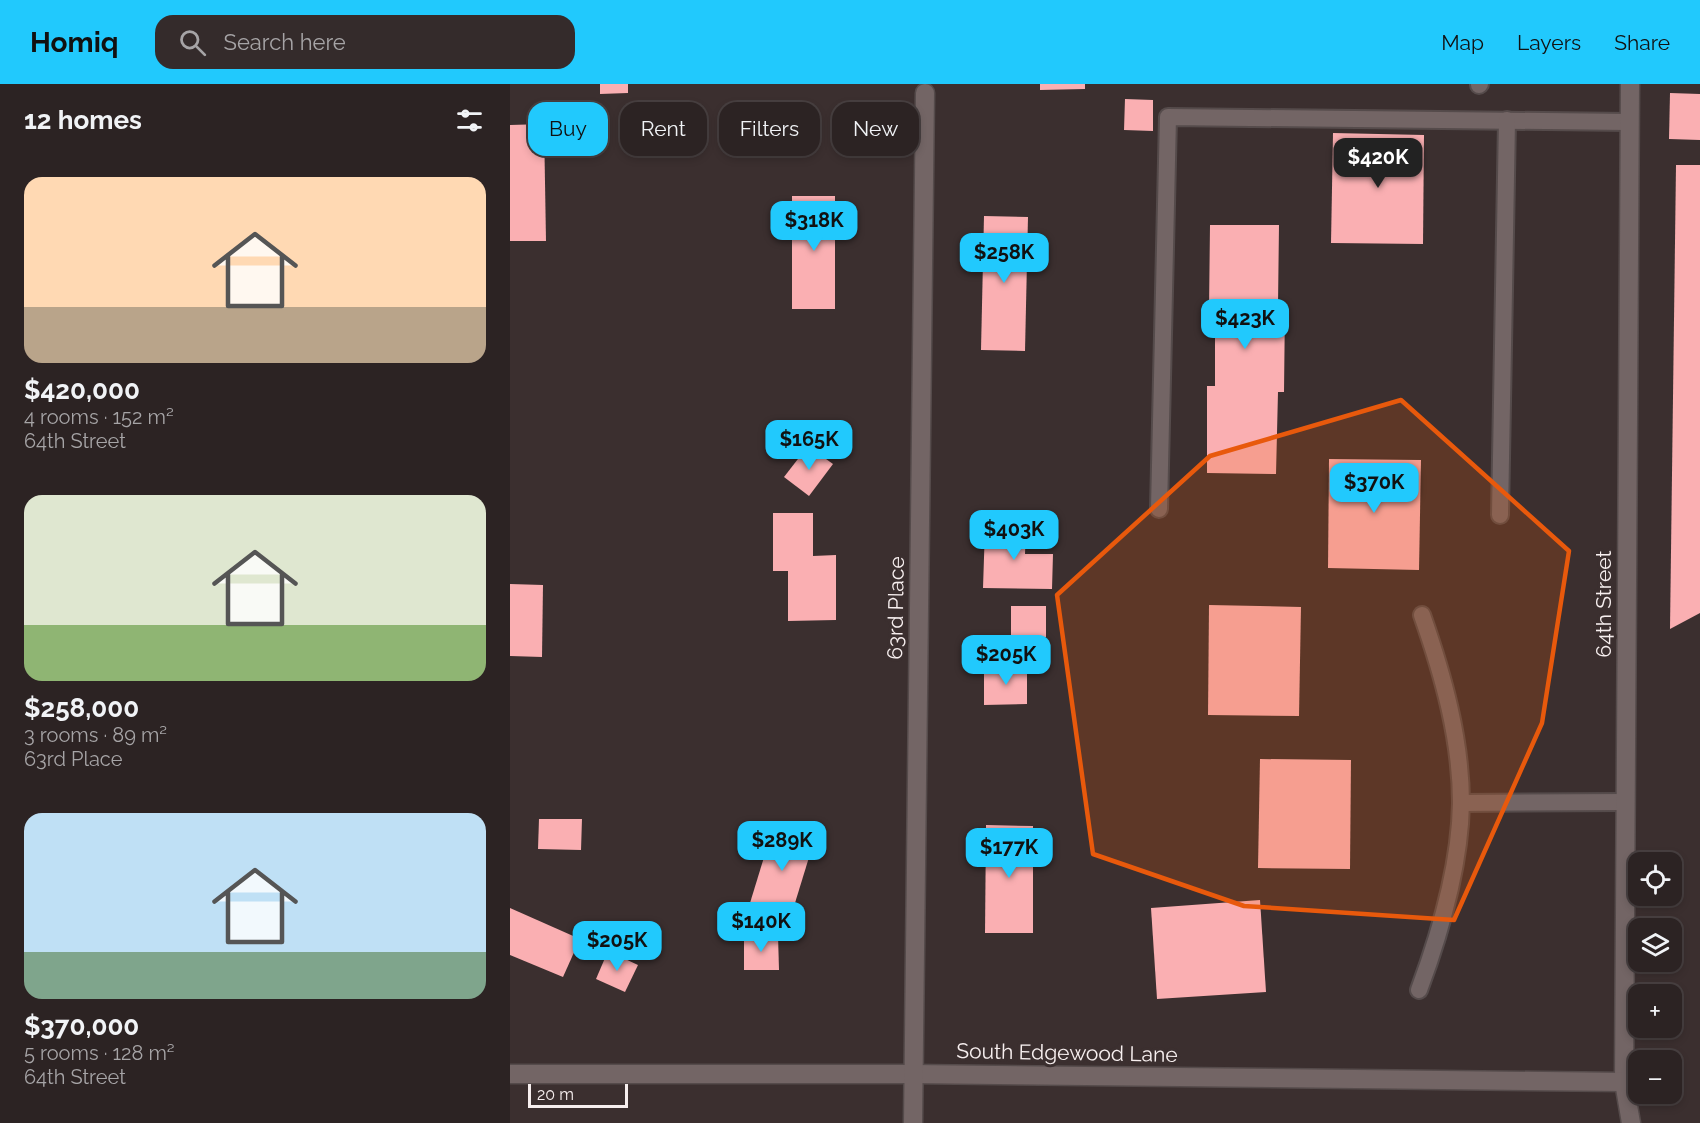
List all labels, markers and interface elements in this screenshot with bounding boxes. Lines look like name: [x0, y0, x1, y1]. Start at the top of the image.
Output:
search box: [155, 15, 575, 69]
text: Homiq: [30, 26, 119, 59]
icon: search: [176, 26, 209, 59]
text: Search here: [224, 29, 346, 55]
text: Map: [1441, 30, 1484, 55]
text: Layers: [1517, 30, 1581, 55]
text: Share: [1614, 30, 1670, 55]
chip: Buy: [528, 102, 608, 156]
chip: Rent: [620, 102, 707, 156]
chip: Filters: [719, 102, 820, 156]
chip: New: [832, 102, 919, 156]
icon: filters: [453, 104, 486, 137]
text: 12 homes: [24, 105, 142, 135]
pin: $420K: [1336, 138, 1420, 189]
text: $420K: [1347, 145, 1409, 169]
pin: $318K: [772, 201, 856, 252]
text: $318K: [784, 208, 844, 232]
icon: home: [201, 216, 309, 324]
pin: $258K: [962, 233, 1046, 284]
text: $258K: [974, 240, 1034, 264]
pin: $423K: [1203, 299, 1287, 350]
text: $423K: [1215, 306, 1275, 330]
text: $420,000: [24, 375, 140, 405]
text: 4 rooms · 152 m²: [24, 405, 174, 429]
pin: $165K: [767, 420, 851, 471]
text: $165K: [779, 427, 839, 451]
text: 64th Street: [24, 429, 126, 453]
pin: $370K: [1332, 463, 1416, 514]
text: $370K: [1344, 470, 1404, 494]
pin: $403K: [972, 510, 1056, 561]
text: $403K: [984, 517, 1044, 541]
icon: home: [201, 534, 309, 642]
street label: 64th Street: [1591, 551, 1616, 657]
street label: 63rd Place: [882, 556, 909, 660]
pin: $205K: [964, 635, 1048, 686]
text: $205K: [976, 642, 1036, 666]
text: $258,000: [24, 693, 139, 723]
text: 3 rooms · 89 m²: [24, 723, 167, 747]
text: 63rd Place: [24, 747, 122, 771]
pin: $289K: [740, 821, 824, 872]
text: $289K: [751, 828, 813, 852]
pin: $177K: [967, 828, 1051, 879]
text: $177K: [980, 835, 1038, 859]
icon: home: [201, 852, 309, 960]
map controls: [1628, 852, 1682, 1104]
button: locate: [1628, 852, 1682, 906]
pin: $140K: [719, 902, 803, 953]
text: $140K: [731, 909, 791, 933]
button: layers: [1628, 918, 1682, 972]
pin: $205K: [575, 921, 659, 972]
text: $205K: [587, 928, 647, 952]
button: +: [1628, 984, 1682, 1038]
text: $370,000: [24, 1011, 139, 1041]
street label: South Edgewood Lane: [956, 1038, 1178, 1067]
text: 5 rooms · 128 m²: [24, 1041, 175, 1065]
button: −: [1628, 1050, 1682, 1104]
text: 64th Street: [24, 1065, 126, 1089]
scale bar: [528, 1081, 628, 1108]
text: 20 m: [537, 1085, 574, 1104]

